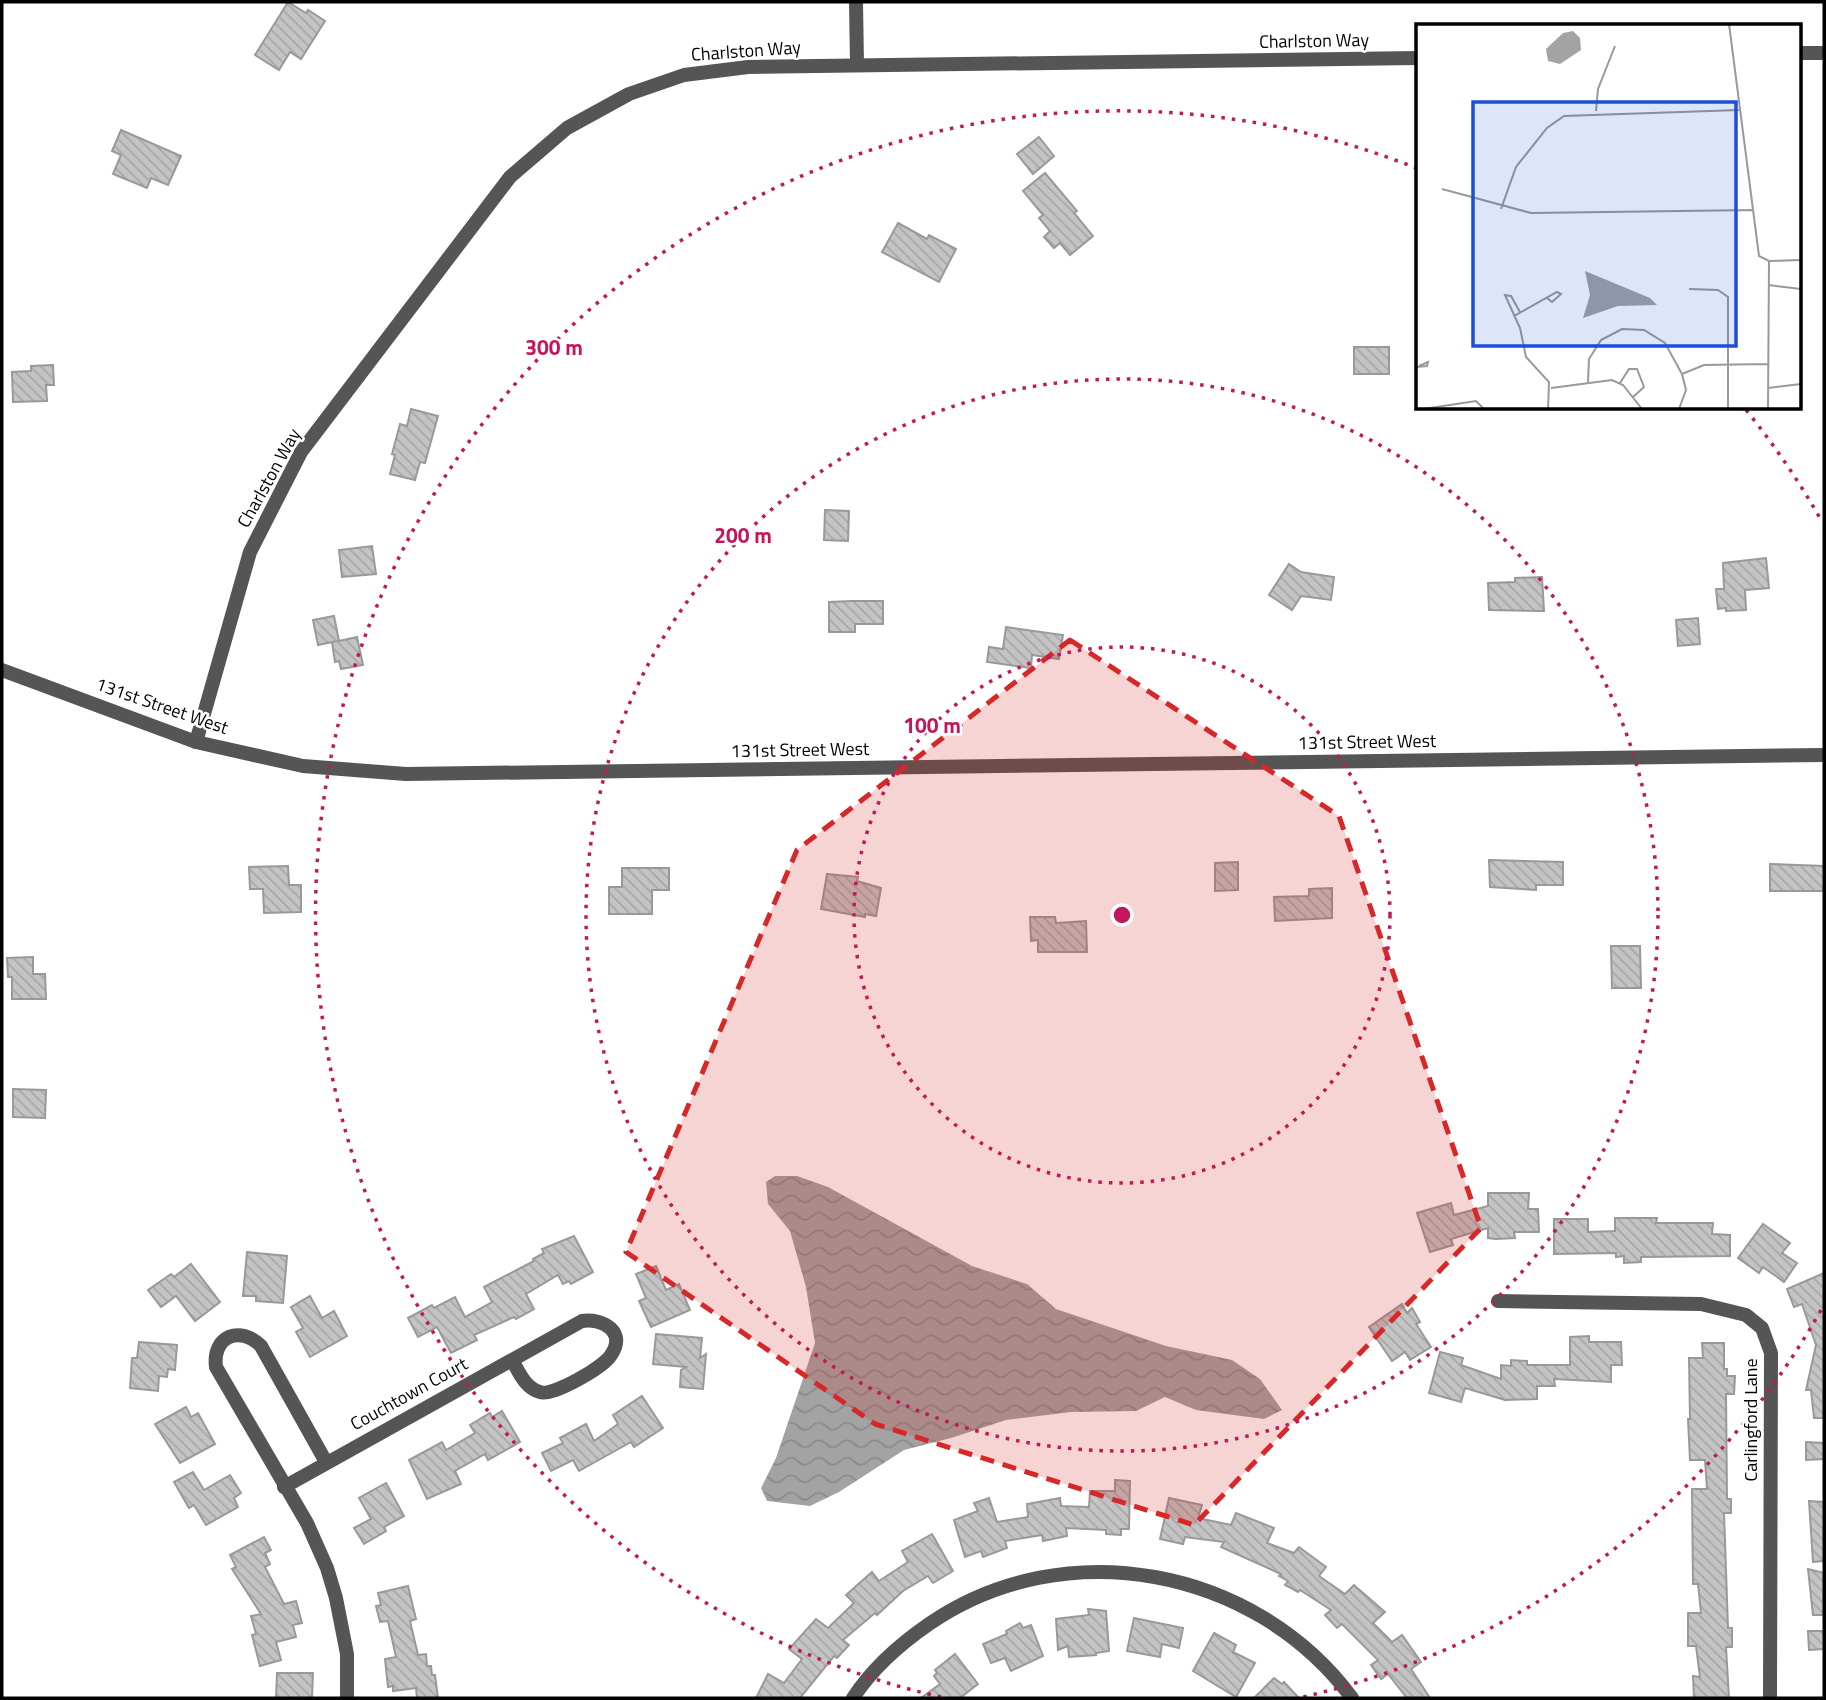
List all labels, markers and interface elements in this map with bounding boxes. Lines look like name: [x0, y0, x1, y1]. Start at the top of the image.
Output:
inset map: [1416, 24, 1801, 410]
street label: Charlston Way: [1259, 26, 1370, 55]
street label: Charlston Way: [690, 33, 802, 68]
text: 300 m: [525, 331, 583, 363]
street label: Charlston Way: [230, 423, 307, 532]
text: 200 m: [714, 519, 772, 551]
street label: 131st Street West: [92, 670, 233, 741]
text: 100 m: [903, 709, 961, 741]
street label: 131st Street West: [1297, 727, 1437, 756]
street label: 131st Street West: [730, 735, 870, 764]
centre of rings: [1110, 903, 1134, 927]
street label: Couchtown Court: [345, 1350, 473, 1437]
street label: Carlingford Lane: [1737, 1358, 1764, 1482]

